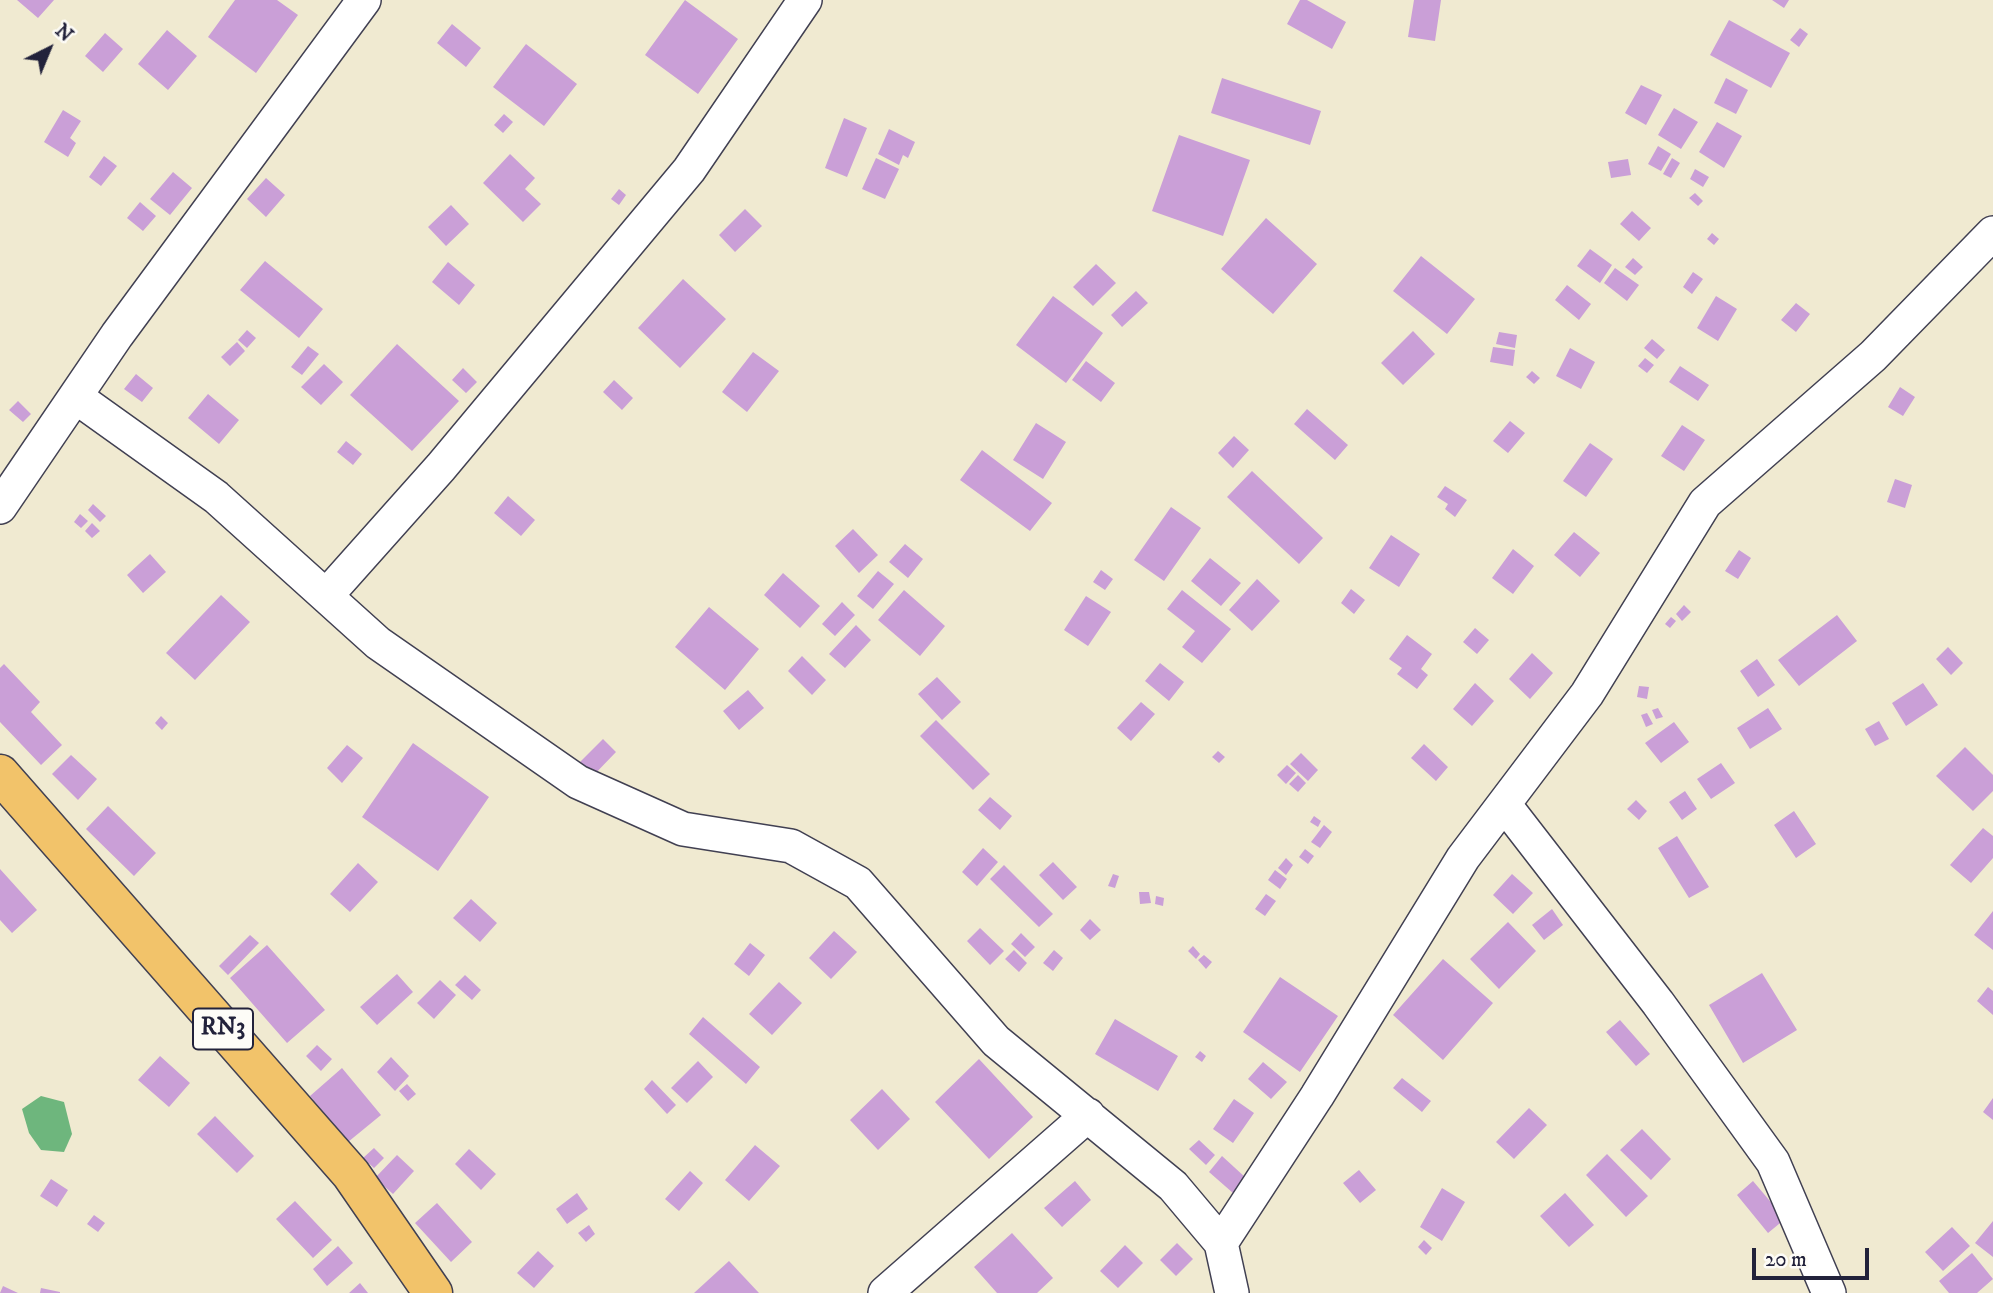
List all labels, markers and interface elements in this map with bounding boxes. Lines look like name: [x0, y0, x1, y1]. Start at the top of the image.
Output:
north arrow: [14, 14, 84, 84]
text: N: [50, 20, 77, 47]
road number: RN3: [193, 1009, 253, 1050]
scale bar: [1755, 1234, 1872, 1278]
text: 20 m: [1765, 1247, 1807, 1273]

